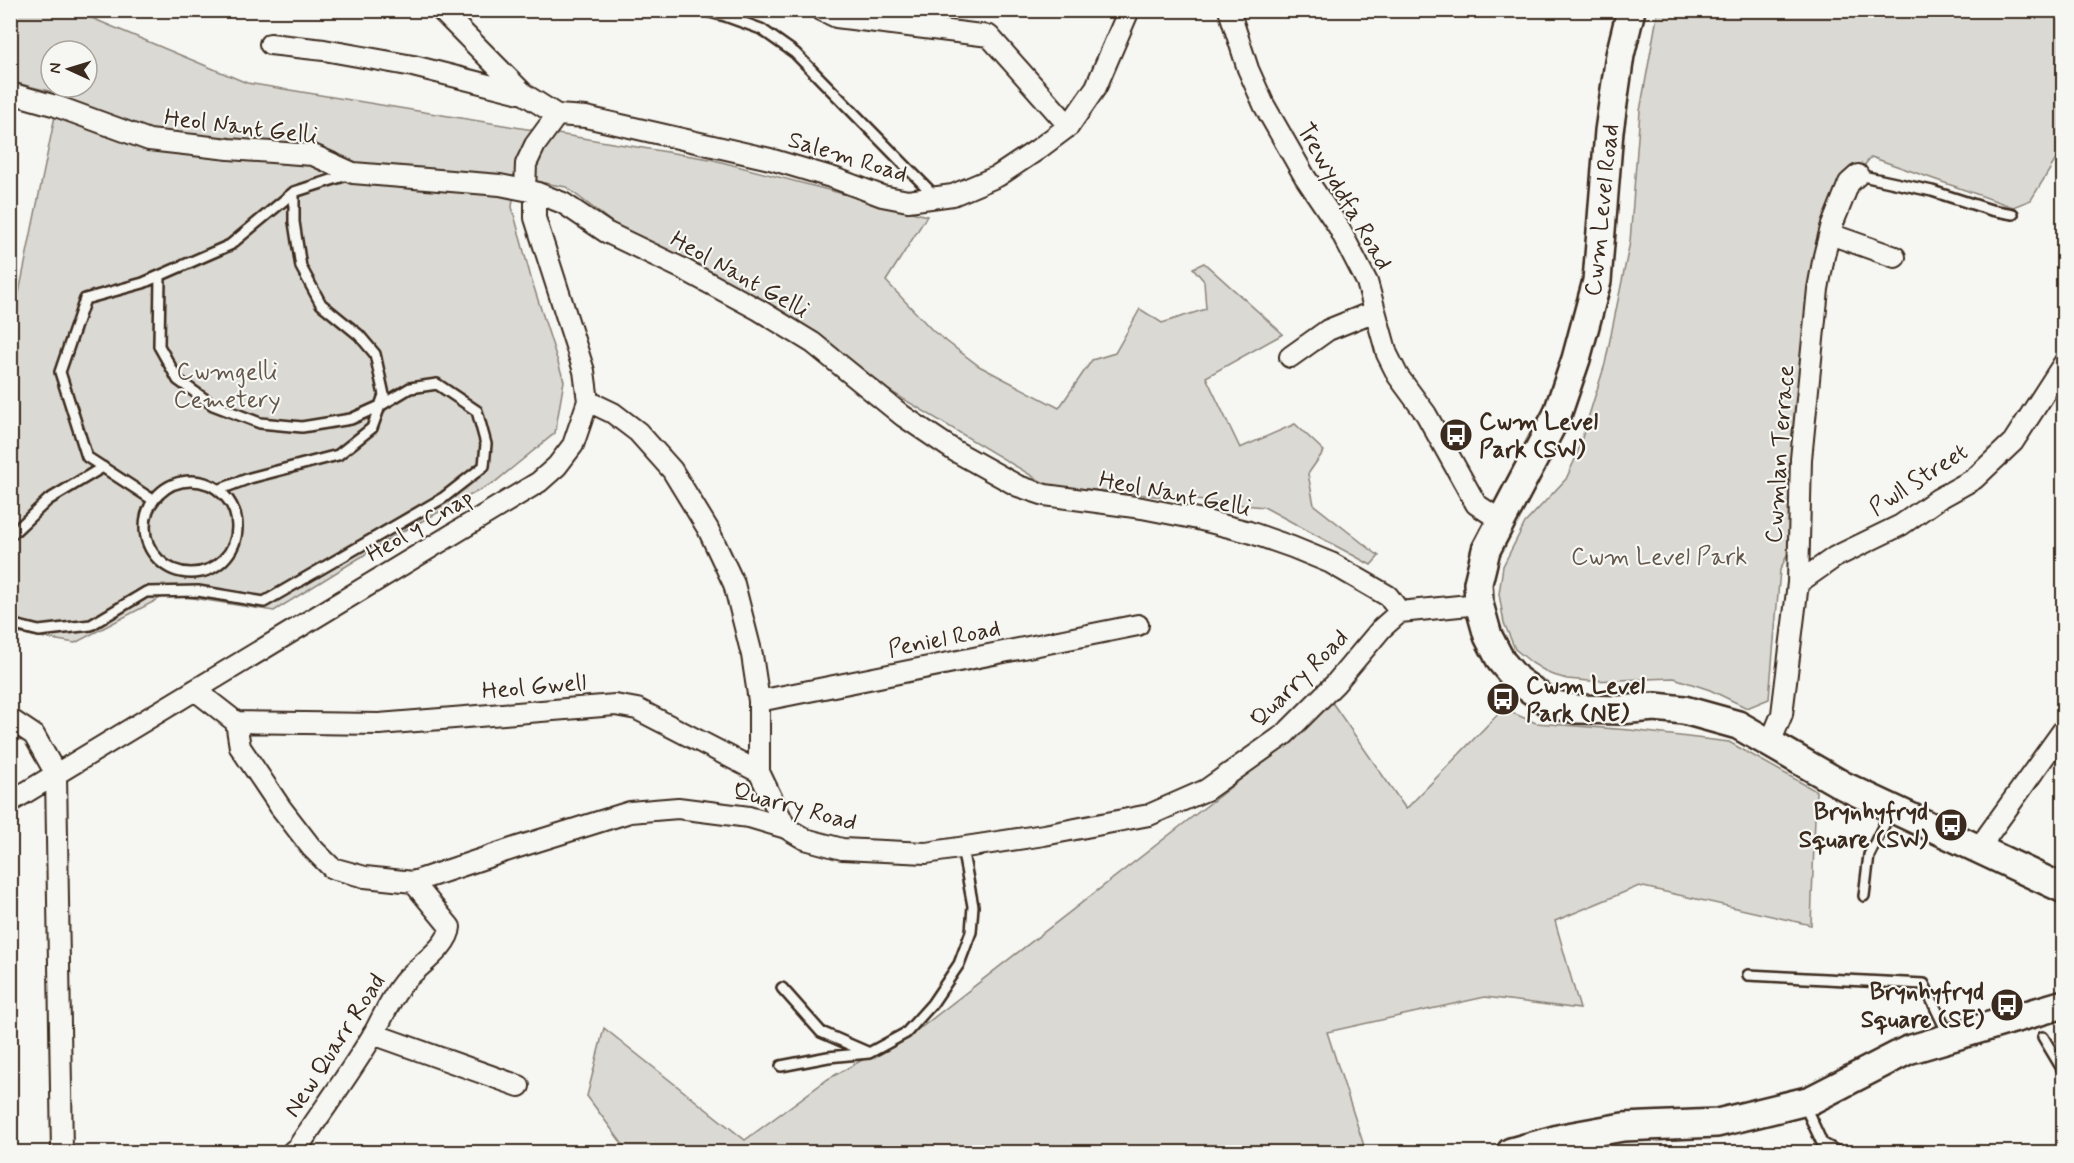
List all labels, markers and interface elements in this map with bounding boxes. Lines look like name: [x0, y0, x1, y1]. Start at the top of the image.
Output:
north arrow: [39, 39, 99, 99]
text: N: [45, 62, 66, 74]
street label: Heol Nant Gelli: [163, 103, 319, 152]
street label: Trewyddfa Road: [1289, 117, 1398, 276]
street label: Cwm Level Road: [1578, 122, 1627, 298]
street label: Salem Road: [784, 125, 911, 190]
street label: Heol Nant Gelli: [664, 224, 814, 326]
park label: Cwmgelli Cemetery: [173, 357, 281, 416]
street label: Cwmlan Terrace: [1759, 364, 1802, 544]
place label: Cwm Level Park (SW): [1479, 407, 1598, 466]
bus stop icon: Cwm Level Park (SW): [1438, 417, 1474, 453]
street label: Pwll Street: [1863, 437, 1974, 524]
street label: Heol Nant Gelli: [1096, 465, 1253, 524]
street label: Heol y Cnap: [361, 482, 479, 570]
park label: Cwm Level Park: [1571, 542, 1747, 573]
street label: Peniel Road: [885, 613, 1003, 666]
street label: Quarry Road: [1244, 623, 1356, 735]
street label: Heol Gwell: [481, 667, 588, 707]
place label: Cwm Level Park (NE): [1526, 671, 1645, 730]
bus stop icon: Cwm Level Park (NE): [1485, 681, 1521, 717]
street label: Quarry Road: [729, 776, 860, 839]
place label: Brynhyfryd Square (SW): [1799, 797, 1928, 856]
bus stop icon: Brynhyfryd Square (SW): [1933, 807, 1969, 843]
street label: New Quarr Road: [277, 968, 393, 1124]
place label: Brynhyfryd Square (SE): [1861, 977, 1984, 1036]
bus stop icon: Brynhyfryd Square (SE): [1989, 987, 2025, 1023]

